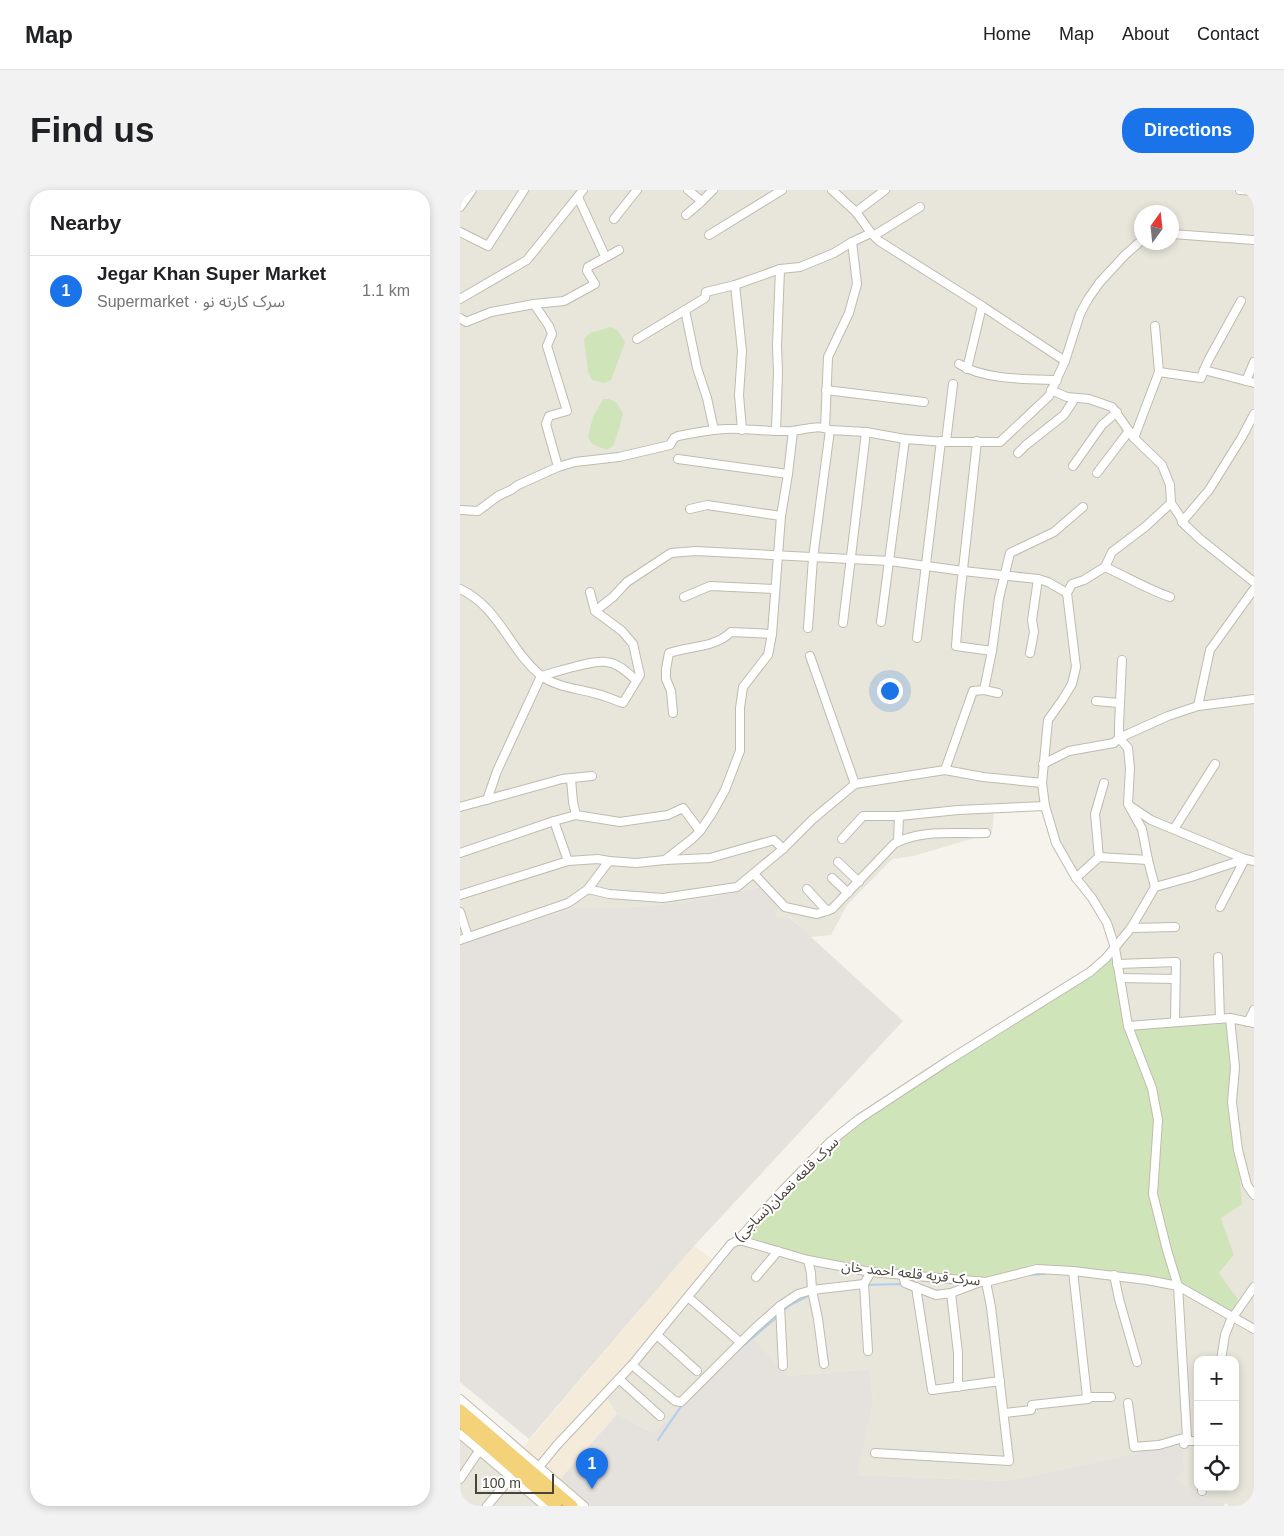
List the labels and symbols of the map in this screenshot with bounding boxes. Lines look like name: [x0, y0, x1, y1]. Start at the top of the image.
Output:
north arrow: [1134, 205, 1179, 250]
your location: [877, 678, 903, 704]
street label: سرک قلعه نعمان(نساجی): [730, 1133, 842, 1245]
street label: سرک قریه قلعه احمد خان: [841, 1258, 981, 1289]
pin: 1: [576, 1448, 608, 1489]
scale bar: [475, 1471, 554, 1494]

